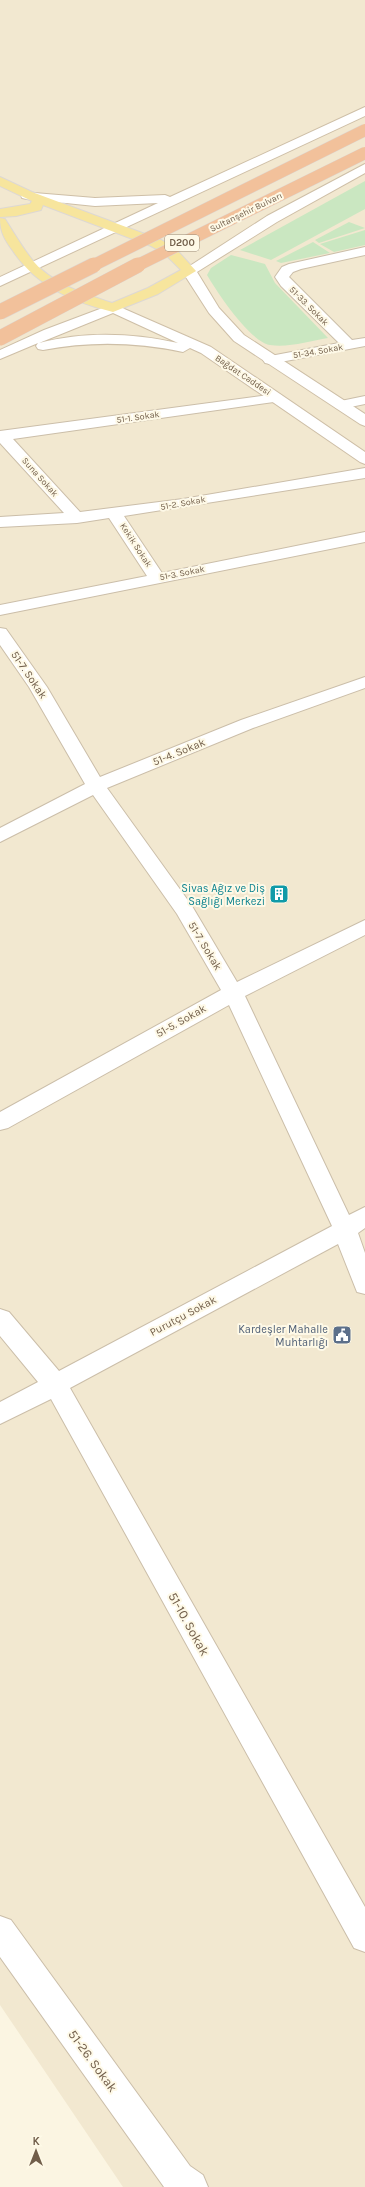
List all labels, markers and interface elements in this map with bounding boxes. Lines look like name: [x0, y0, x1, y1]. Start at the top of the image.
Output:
street label: Sultanşehir Bulvarı: [208, 190, 284, 235]
road number: D200: [165, 235, 199, 251]
street label: 51-33. Sokak: [287, 284, 331, 328]
street label: 51-34. Sokak: [292, 342, 344, 360]
street label: Bağdat Caddesi: [213, 353, 273, 397]
street label: 51-1. Sokak: [116, 409, 160, 425]
street label: Suna Sokak: [20, 455, 60, 499]
street label: 51-2. Sokak: [160, 494, 206, 512]
street label: Kekik Sokak: [118, 521, 154, 569]
street label: 51-3. Sokak: [159, 564, 205, 582]
street label: 51-7. Sokak: [8, 649, 50, 701]
street label: 51-4. Sokak: [151, 736, 207, 768]
place label: Sivas Ağız ve Diş Sağlığı Merkezi: [181, 882, 265, 908]
building icon: Sivas Ağız ve Diş Sağlığı Merkezi: [268, 883, 290, 905]
street label: 51-7. Sokak: [185, 919, 225, 973]
street label: 51-5. Sokak: [154, 1002, 208, 1040]
street label: Purutçu Sokak: [147, 1293, 219, 1339]
place label: Kardeşler Mahalle Muhtarlığı: [238, 1323, 328, 1349]
public building icon: Kardeşler Mahalle Muhtarlığı: [331, 1324, 353, 1346]
street label: 51-10. Sokak: [165, 1590, 213, 1658]
street label: 51-26. Sokak: [65, 2027, 121, 2095]
north arrow: [16, 2131, 56, 2171]
text: K: [32, 2135, 40, 2148]

